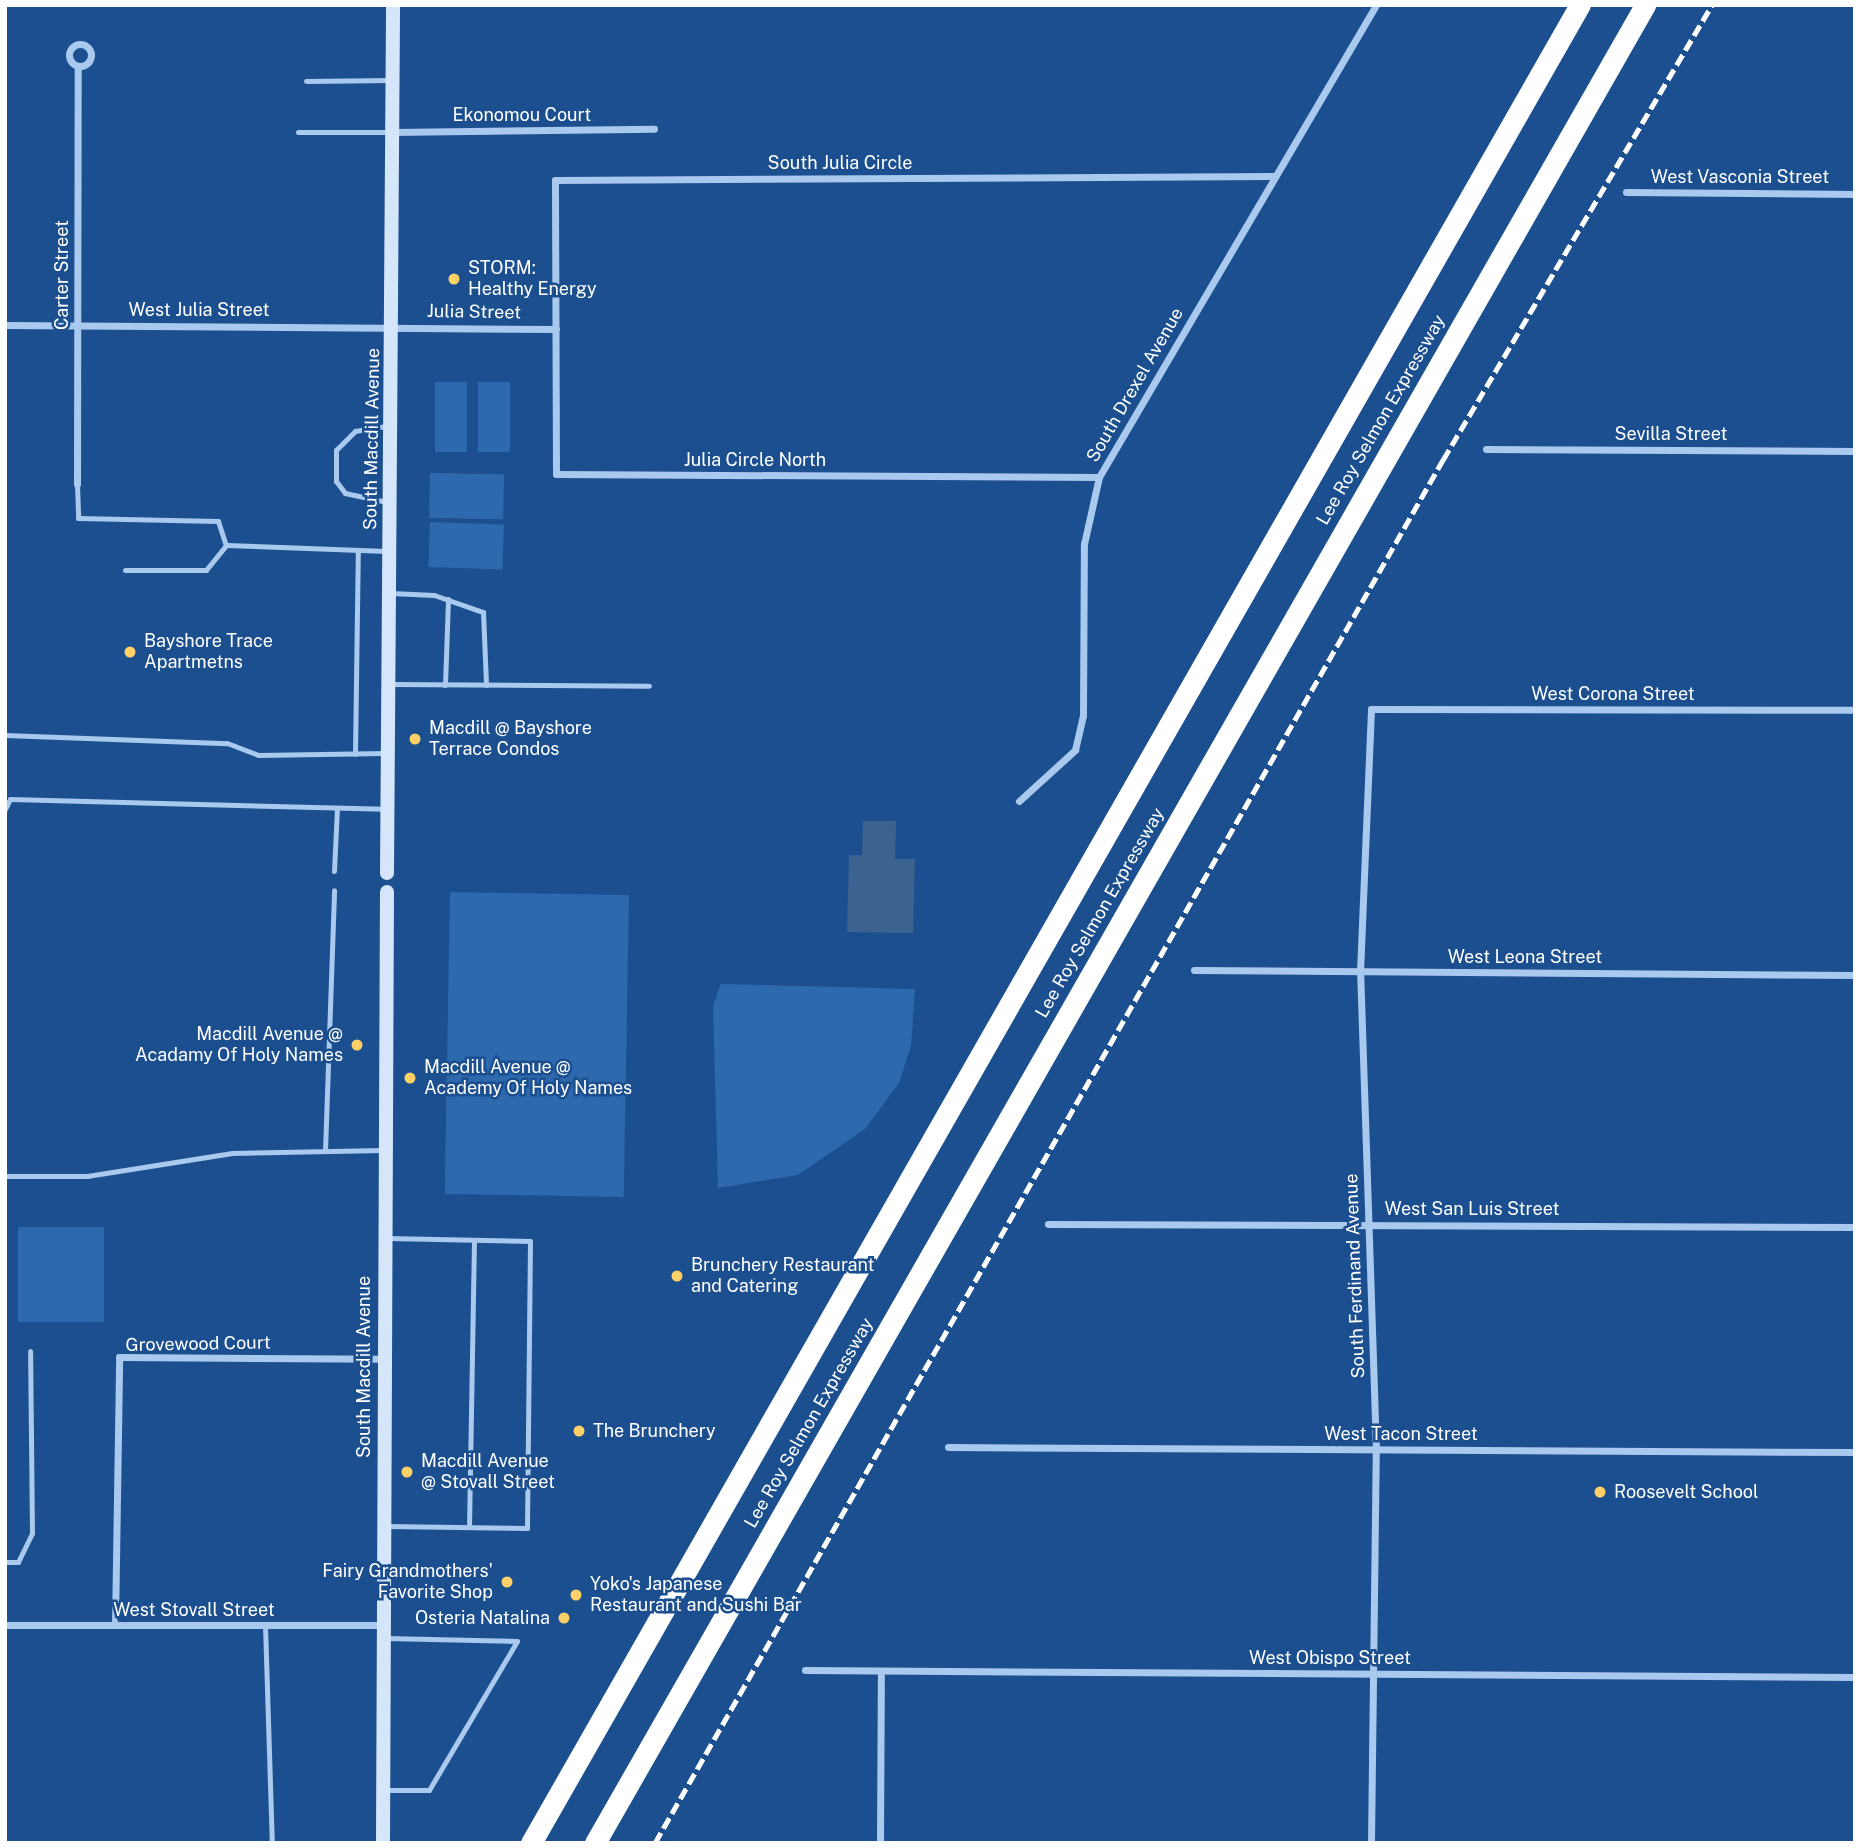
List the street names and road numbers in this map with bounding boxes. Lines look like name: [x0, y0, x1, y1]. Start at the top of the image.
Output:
street label: Ekonomou Court: [453, 104, 591, 126]
street label: South Julia Circle: [768, 152, 912, 174]
street label: West Vasconia Street: [1651, 166, 1829, 188]
street label: Carter Street: [51, 220, 73, 330]
street label: West Julia Street: [128, 299, 270, 321]
street label: Julia Street: [427, 300, 521, 324]
street label: South Drexel Avenue: [1082, 304, 1188, 466]
street label: Lee Roy Selmon Expressway: [1312, 311, 1450, 529]
street label: South Macdill Avenue: [360, 348, 384, 530]
street label: Sevilla Street: [1614, 423, 1728, 445]
street label: Julia Circle North: [684, 449, 826, 471]
street label: West Corona Street: [1531, 683, 1695, 705]
street label: Lee Roy Selmon Expressway: [1031, 804, 1169, 1022]
street label: West Leona Street: [1448, 946, 1602, 968]
street label: South Ferdinand Avenue: [1341, 1173, 1369, 1379]
street label: West San Luis Street: [1385, 1198, 1559, 1220]
street label: South Macdill Avenue: [353, 1276, 375, 1458]
street label: Lee Roy Selmon Expressway: [740, 1314, 878, 1532]
street label: Grovewood Court: [125, 1332, 271, 1356]
street label: West Tacon Street: [1324, 1423, 1478, 1445]
street label: West Stovall Street: [113, 1599, 275, 1621]
street label: West Obispo Street: [1249, 1647, 1411, 1669]

